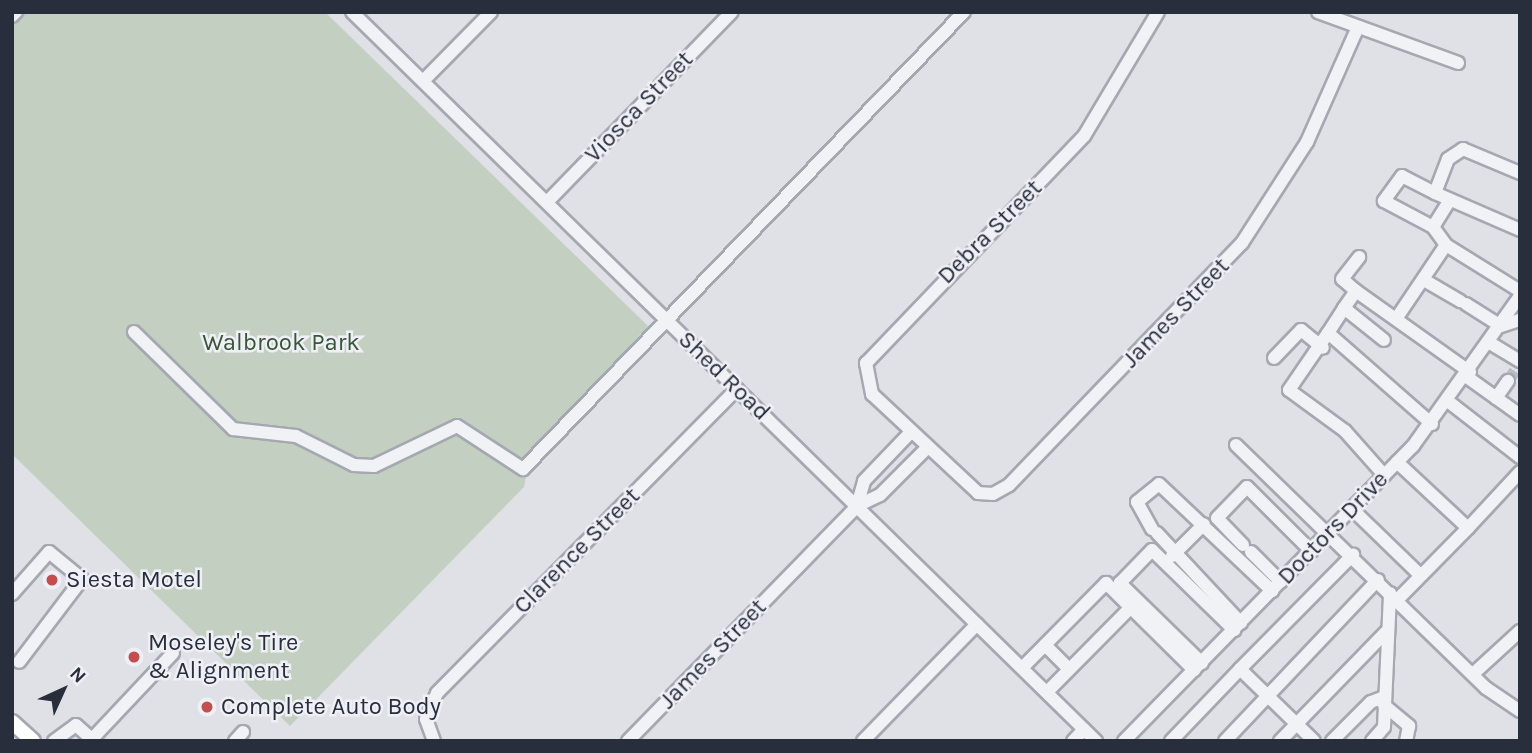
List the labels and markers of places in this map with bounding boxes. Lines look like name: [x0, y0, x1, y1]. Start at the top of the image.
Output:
place label: Siesta Motel: [66, 566, 202, 594]
marker: Siesta Motel: [44, 572, 60, 588]
place label: Moseley's Tire & Alignment: [148, 629, 298, 685]
marker: Moseley's Tire & Alignment: [126, 649, 142, 665]
place label: Complete Auto Body: [221, 693, 441, 721]
marker: Complete Auto Body: [199, 699, 215, 715]

